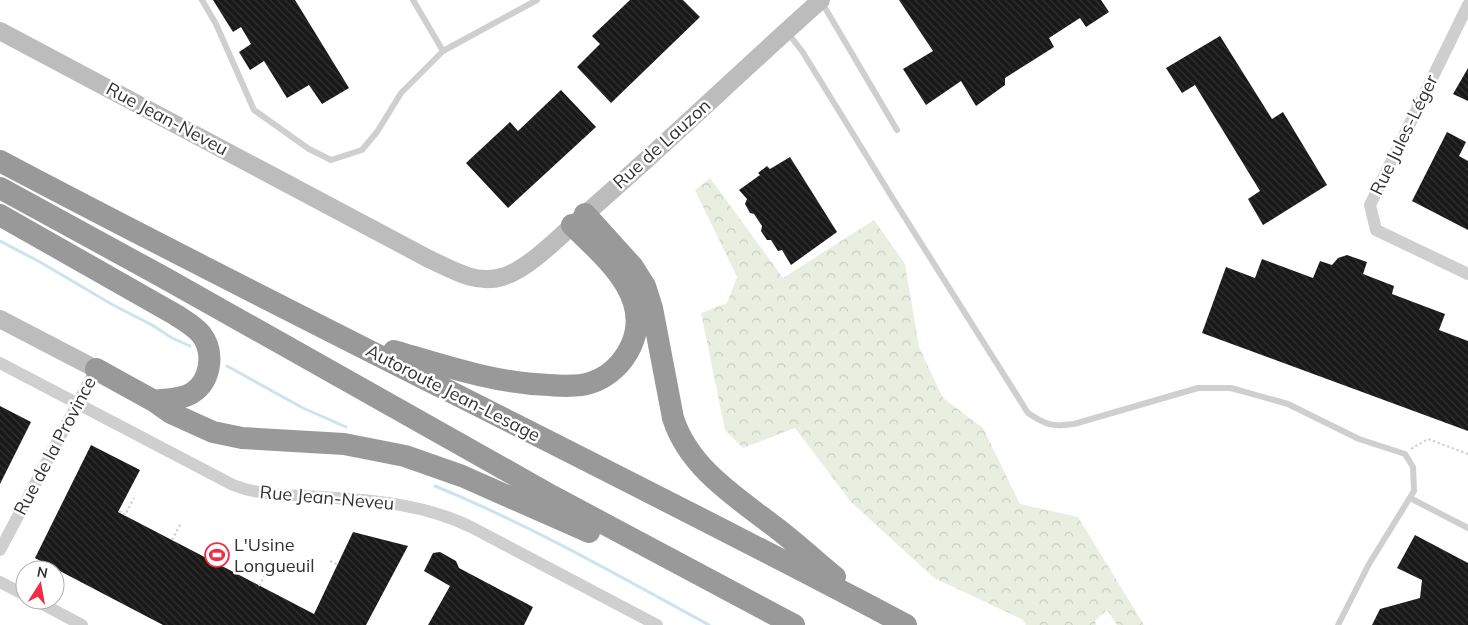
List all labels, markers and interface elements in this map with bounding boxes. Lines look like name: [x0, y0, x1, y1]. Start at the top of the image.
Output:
street label: Rue Jules-Léger: [1364, 70, 1443, 199]
street label: Rue Jean-Neveu: [102, 77, 232, 160]
street label: Rue de Lauzon: [608, 94, 715, 194]
street label: Autoroute Jean-Lesage: [362, 339, 544, 447]
street label: Rue de la Province: [8, 373, 101, 519]
street label: Rue Jean-Neveu: [259, 480, 395, 515]
place label: L'Usine Longueuil: [234, 533, 315, 577]
sports icon: L'Usine Longueuil: [204, 542, 230, 568]
north arrow: [15, 560, 65, 610]
text: N: [36, 562, 49, 582]

